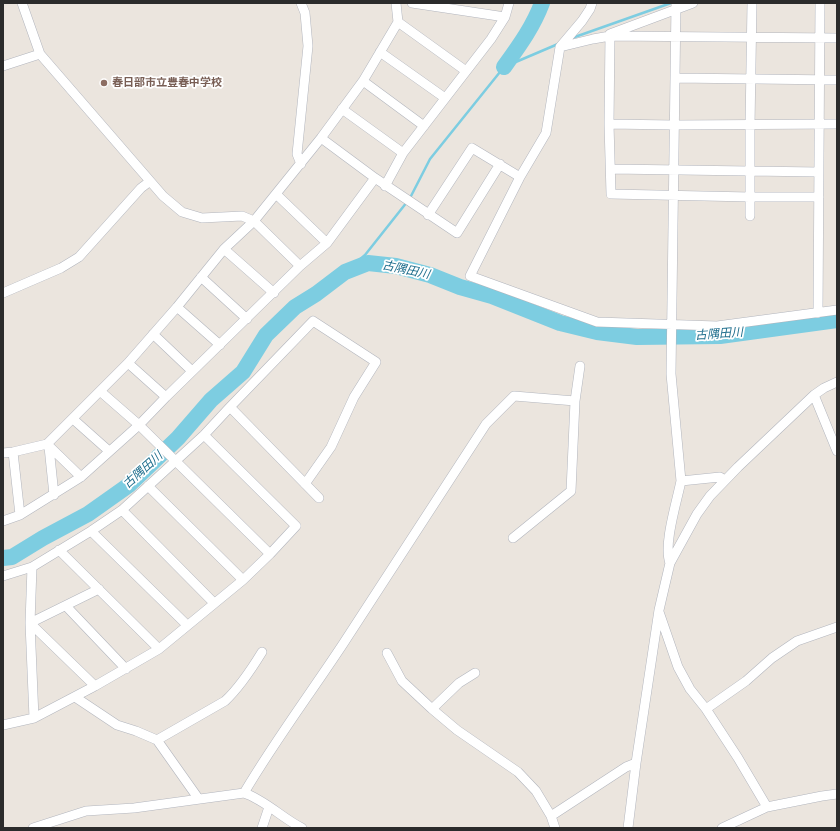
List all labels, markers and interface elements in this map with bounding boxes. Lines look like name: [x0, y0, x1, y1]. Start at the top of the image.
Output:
place label: 春日部市立豊春中学校: [112, 76, 222, 90]
marker: 春日部市立豊春中学校: [99, 78, 109, 88]
water label: 古隅田川: [381, 258, 431, 282]
water label: 古隅田川: [695, 325, 743, 343]
water label: 古隅田川: [120, 449, 166, 491]

